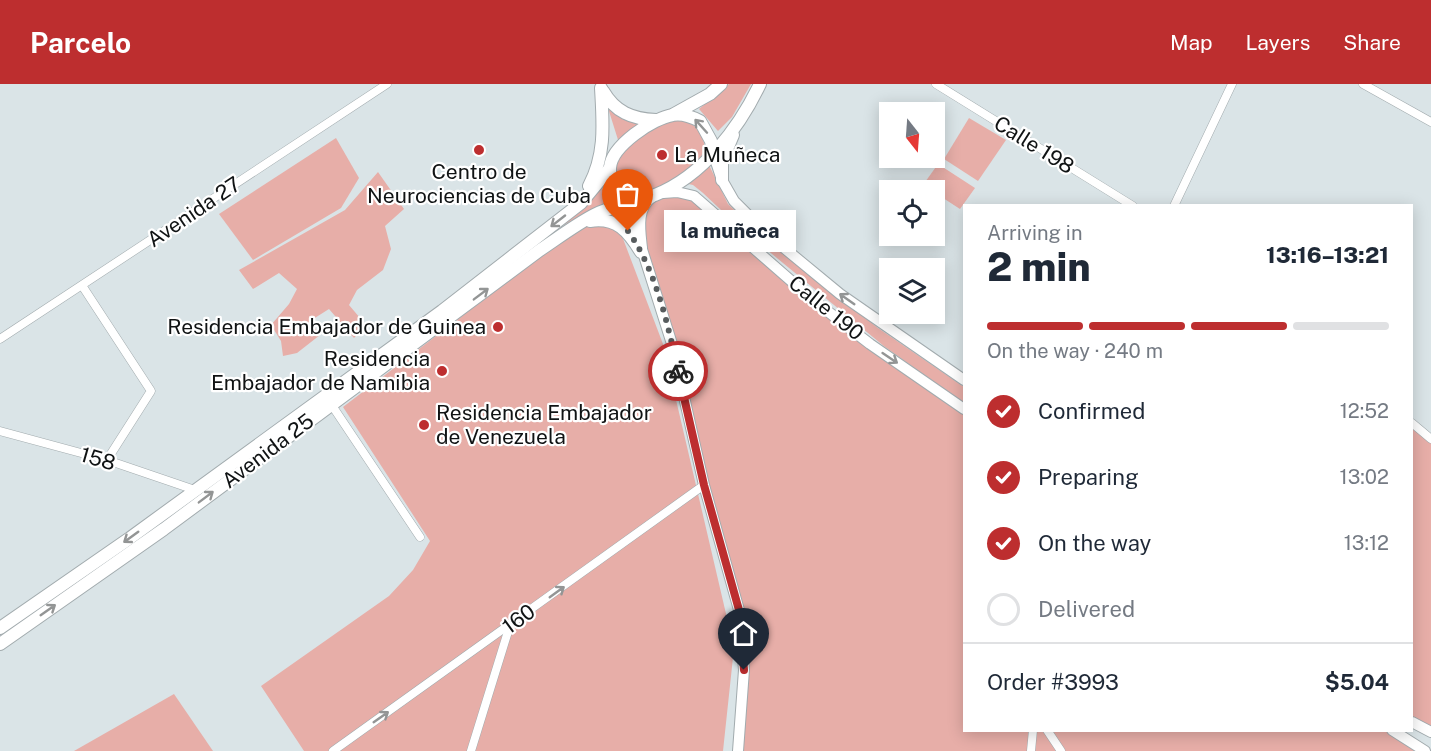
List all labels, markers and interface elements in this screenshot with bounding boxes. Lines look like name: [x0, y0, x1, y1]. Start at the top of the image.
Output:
text: Parcelo: [30, 26, 131, 59]
text: Map: [1170, 30, 1213, 55]
text: Layers: [1246, 30, 1310, 55]
text: Share: [1343, 30, 1401, 55]
north arrow: [879, 102, 945, 168]
map controls: [879, 102, 945, 324]
street label: Calle 198: [990, 110, 1079, 179]
one-way arrow: [694, 118, 708, 133]
place label: La Muñeca: [674, 142, 780, 167]
marker: Centro de Neurociencias de Cuba: [472, 143, 486, 157]
marker: La Muñeca: [655, 148, 669, 162]
place label: Centro de Neurociencias de Cuba: [367, 159, 591, 208]
pin: [602, 169, 653, 231]
street label: Avenida 27: [142, 171, 245, 252]
icon: bag: [611, 178, 644, 211]
button: locate: [879, 180, 945, 246]
callout: la muñeca: [664, 210, 796, 252]
one-way arrow: [550, 215, 566, 228]
text: la muñeca: [681, 219, 779, 243]
text: Arriving in: [987, 221, 1082, 245]
text: 13:16–13:21: [1266, 242, 1389, 268]
text: 2 min: [987, 244, 1091, 290]
button: layers: [879, 258, 945, 324]
street label: Calle 190: [784, 270, 869, 345]
one-way arrow: [473, 287, 489, 300]
one-way arrow: [839, 292, 856, 305]
place label: Residencia Embajador de Guinea: [167, 314, 486, 339]
marker: Residencia Embajador de Guinea: [491, 320, 505, 334]
text: On the way · 240 m: [987, 339, 1163, 363]
courier: [648, 341, 708, 401]
place label: Residencia Embajador de Namibia: [211, 346, 430, 395]
one-way arrow: [882, 352, 898, 364]
icon: bike: [662, 355, 695, 388]
marker: Residencia Embajador de Namibia: [435, 364, 449, 378]
icon: check: [987, 395, 1020, 428]
text: Confirmed: [1038, 398, 1145, 424]
text: 12:52: [1340, 399, 1389, 423]
place label: Residencia Embajador de Venezuela: [436, 400, 652, 449]
street label: Avenida 25: [217, 408, 319, 493]
marker: Residencia Embajador de Venezuela: [417, 418, 431, 432]
street label: 158: [78, 442, 119, 475]
icon: check: [987, 461, 1020, 494]
text: Preparing: [1038, 464, 1139, 490]
text: 13:02: [1340, 465, 1389, 489]
one-way arrow: [198, 491, 214, 503]
icon: check: [987, 527, 1020, 560]
text: On the way: [1038, 530, 1151, 556]
one-way arrow: [123, 531, 139, 543]
text: 13:12: [1344, 531, 1389, 555]
one-way arrow: [548, 586, 564, 598]
text: Delivered: [1038, 596, 1135, 622]
street label: 160: [497, 598, 540, 639]
one-way arrow: [39, 604, 55, 616]
pin: [718, 608, 769, 670]
icon: home: [727, 617, 760, 650]
text: Order #3993: [987, 669, 1119, 695]
text: $5.04: [1325, 669, 1389, 695]
one-way arrow: [372, 711, 388, 723]

